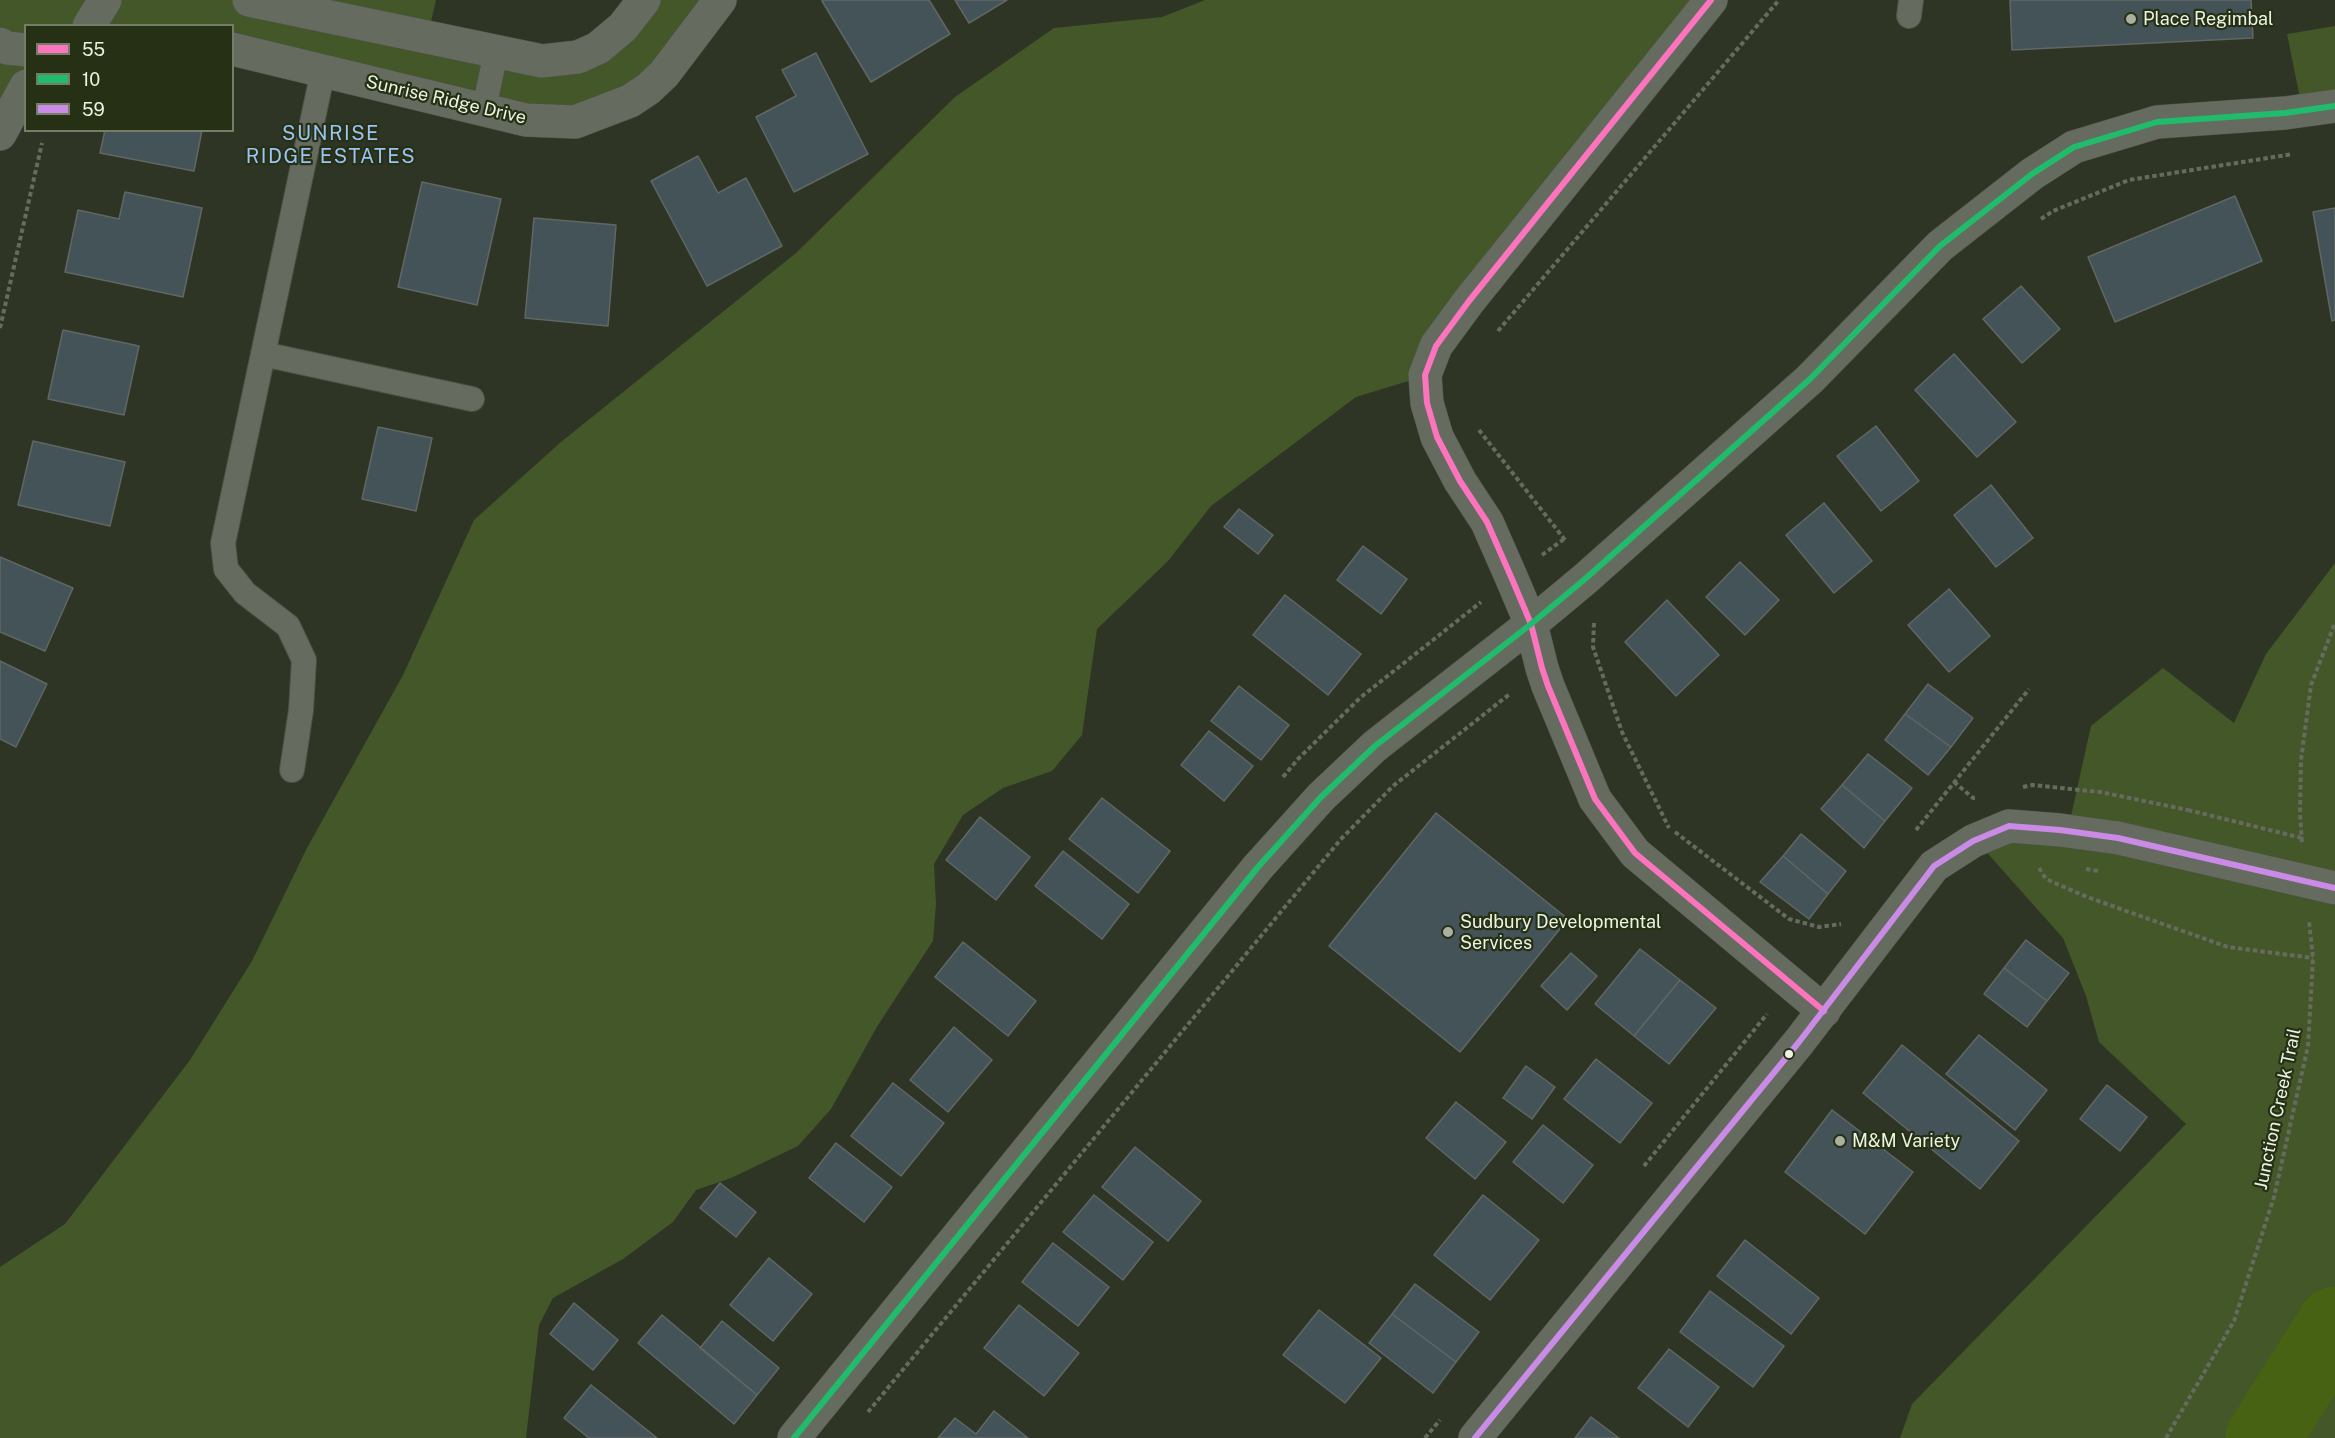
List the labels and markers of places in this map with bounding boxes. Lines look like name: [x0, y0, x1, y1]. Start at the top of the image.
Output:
place label: Place Regimbal: [2143, 8, 2273, 30]
marker: Place Regimbal: [2124, 12, 2138, 26]
place label: Sudbury Developmental Services: [1460, 911, 1662, 954]
marker: Sudbury Developmental Services: [1441, 925, 1455, 939]
unlabelled marker: [1783, 1048, 1795, 1060]
place label: M&M Variety: [1852, 1130, 1960, 1152]
marker: M&M Variety: [1833, 1134, 1847, 1148]

